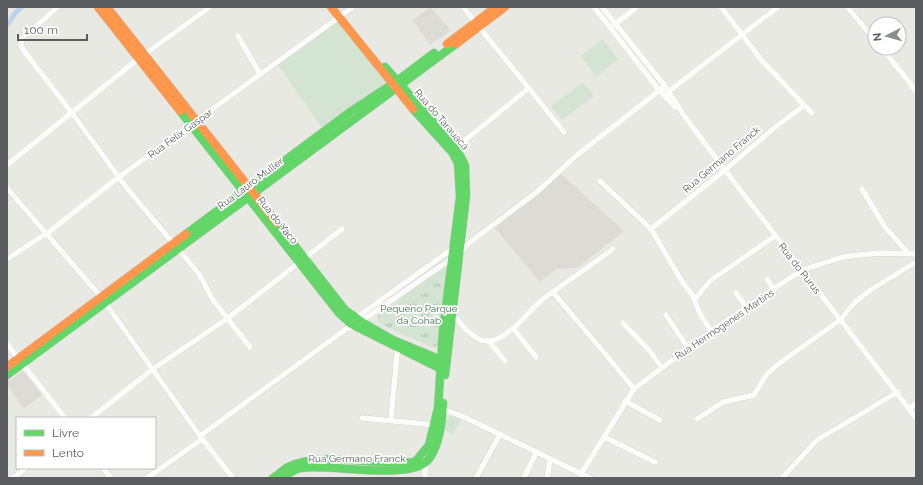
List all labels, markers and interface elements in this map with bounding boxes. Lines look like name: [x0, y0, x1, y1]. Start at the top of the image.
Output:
scale bar: [18, 16, 87, 42]
north arrow: [867, 16, 907, 56]
text: 100 m: [24, 23, 58, 37]
text: N: [871, 32, 884, 42]
street label: Rua do Tarauacá: [412, 87, 471, 152]
street label: Rua Felix Gaspar: [146, 106, 215, 160]
street label: Rua Germano Franck: [681, 124, 763, 195]
street label: Rua Lauro Muller: [215, 155, 286, 212]
street label: Rua do Yaco: [255, 195, 300, 246]
street label: Rua do Purus: [776, 241, 823, 296]
street label: Rua Hermogenes Martins: [673, 287, 776, 362]
park label: Pequeno Parque da Cohab: [380, 303, 458, 326]
legend: [16, 417, 156, 469]
text: Livre: [52, 426, 79, 440]
text: Lento: [52, 446, 84, 460]
street label: Rua Germano Franck: [309, 453, 406, 464]

